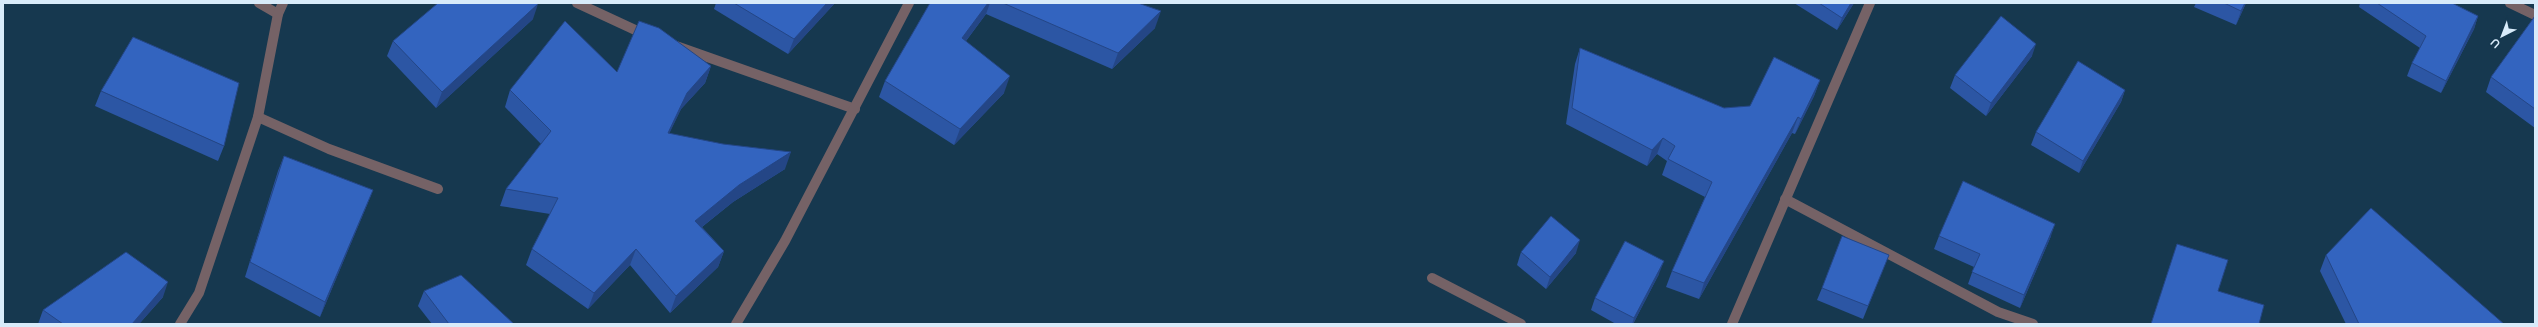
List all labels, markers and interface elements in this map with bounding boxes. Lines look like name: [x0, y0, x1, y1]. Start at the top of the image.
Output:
north arrow: [2482, 16, 2522, 56]
text: U: [2488, 35, 2503, 51]

